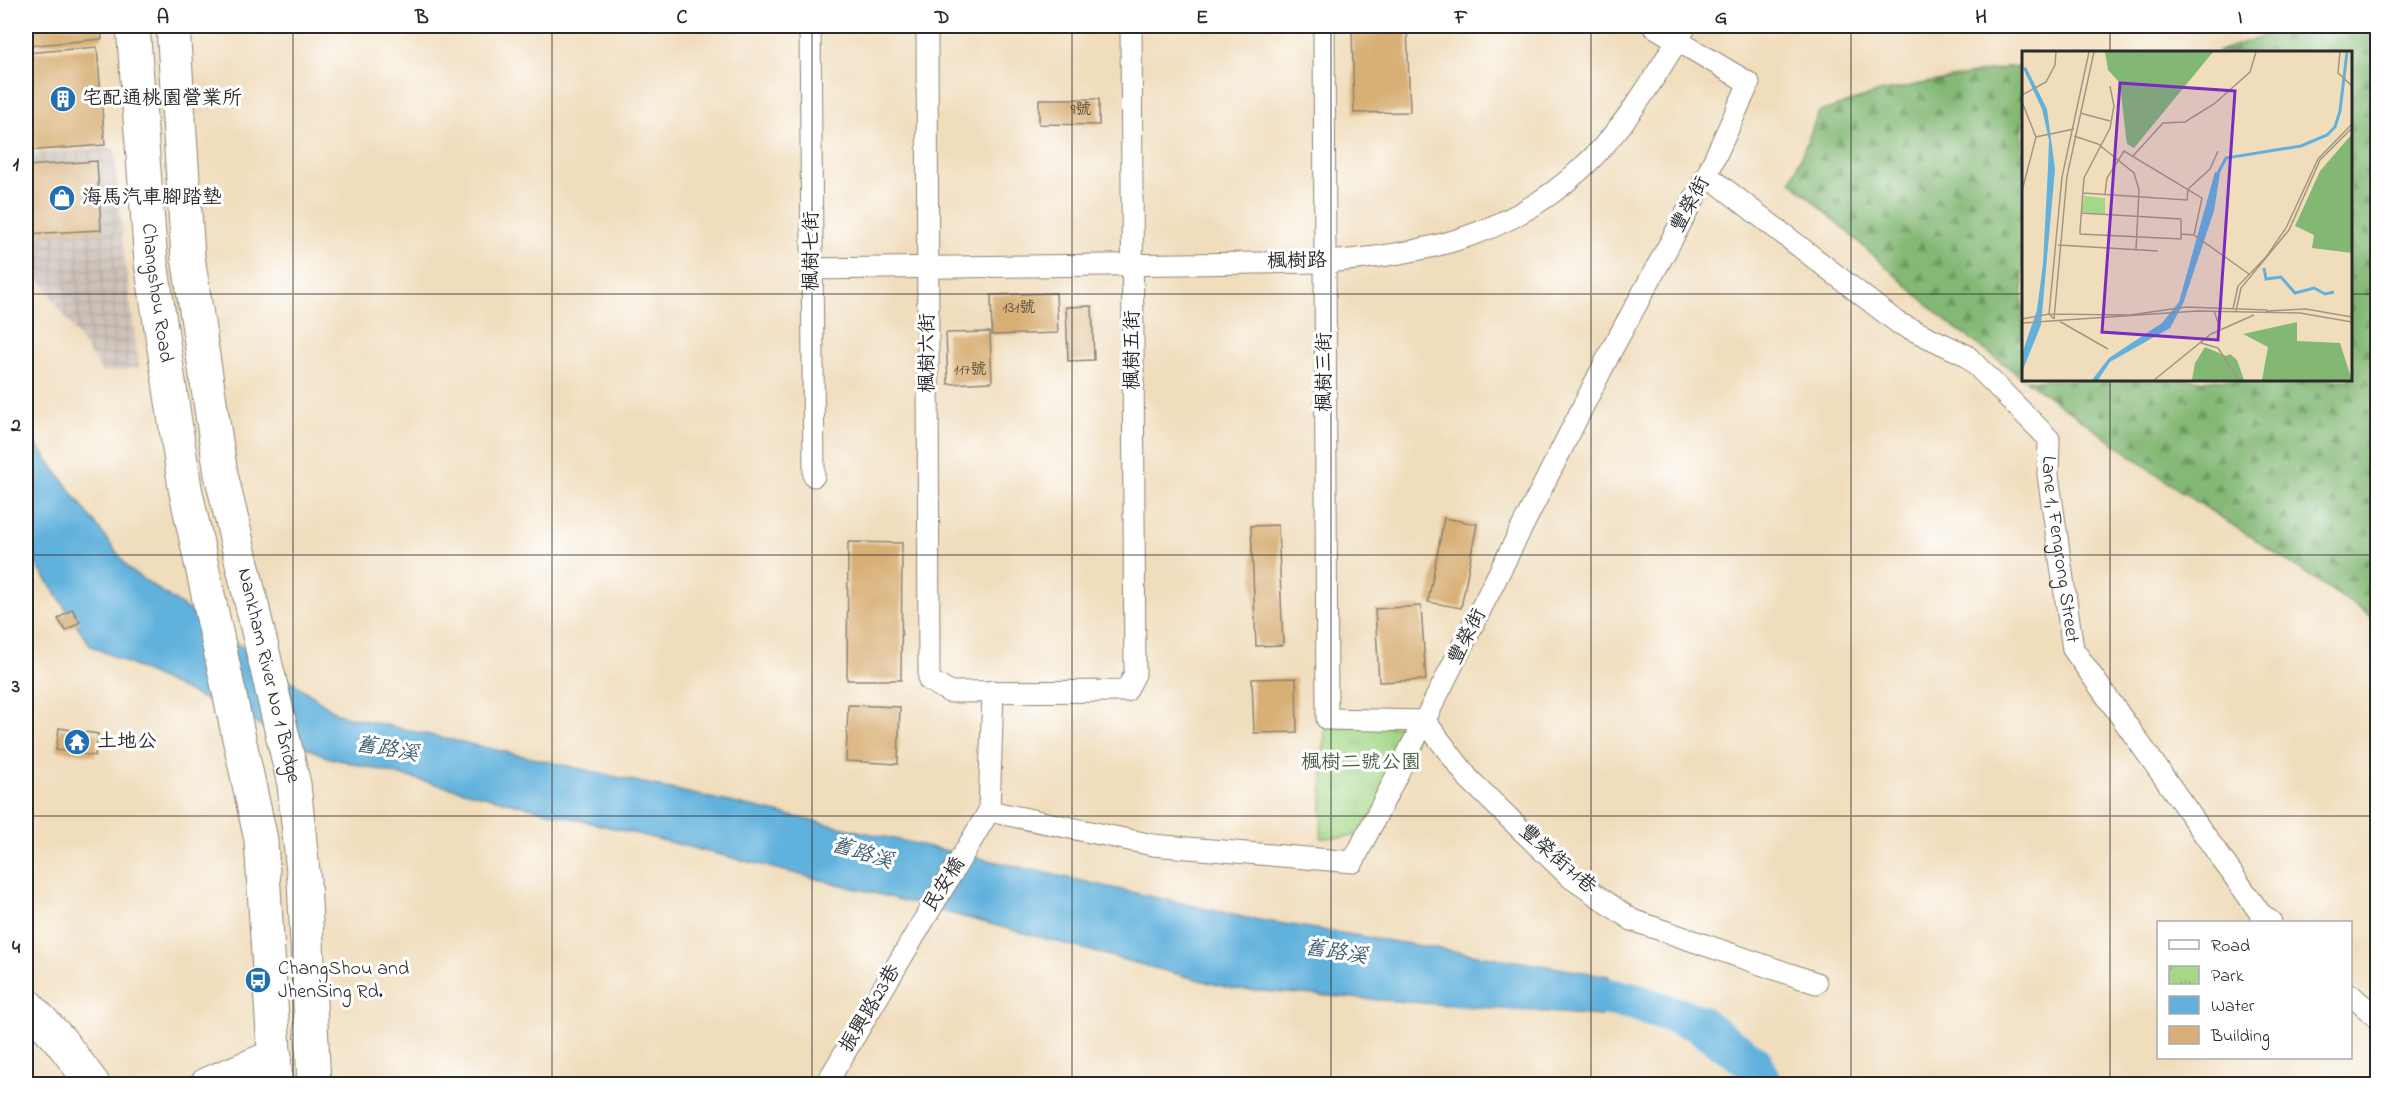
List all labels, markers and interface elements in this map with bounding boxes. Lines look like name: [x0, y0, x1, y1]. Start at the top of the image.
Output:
text: A: [157, 4, 169, 33]
text: B: [414, 4, 429, 33]
text: C: [677, 4, 688, 33]
text: D: [934, 4, 949, 33]
text: E: [1196, 4, 1208, 33]
text: F: [1454, 4, 1468, 33]
text: G: [1715, 4, 1728, 33]
text: H: [1975, 4, 1987, 33]
text: I: [2238, 4, 2243, 33]
inset map: [2022, 51, 2352, 381]
building icon: 宅配通桃園營業所: [48, 84, 78, 114]
place label: 宅配通桃園營業所: [82, 85, 242, 114]
house number: 9號: [1071, 98, 1091, 122]
text: 1: [13, 151, 20, 180]
street label: 豐榮街: [1664, 172, 1718, 238]
shop icon: 海馬汽車腳踏墊: [47, 183, 77, 213]
place label: 海馬汽車腳踏墊: [82, 184, 222, 213]
street label: 楓樹七街: [798, 211, 827, 291]
street label: Changshou Road: [134, 222, 180, 364]
street label: 楓樹路: [1267, 247, 1328, 277]
house number: 131號: [1003, 296, 1035, 320]
street label: 楓樹五街: [1119, 310, 1148, 390]
street label: 楓樹六街: [914, 313, 943, 393]
street label: 楓樹三街: [1311, 332, 1340, 412]
house number: 117號: [954, 358, 986, 382]
text: 2: [10, 412, 21, 441]
street label: Lane 1, Fengrong Street: [2034, 455, 2086, 645]
street label: Nankham River No 1 Bridge: [229, 565, 308, 786]
street label: 豐榮街: [1441, 604, 1495, 670]
text: 3: [11, 673, 20, 702]
temple icon: 土地公: [62, 727, 92, 757]
place label: 土地公: [97, 728, 157, 757]
water label: 舊路溪: [353, 730, 422, 770]
park label: 楓樹二號公園: [1301, 749, 1421, 778]
street label: 豐榮街71巷: [1512, 818, 1603, 903]
water label: 舊路溪: [827, 830, 897, 878]
street label: 民安橋: [917, 852, 973, 918]
legend: [2157, 921, 2352, 1059]
water label: 舊路溪: [1303, 933, 1370, 973]
text: 4: [12, 934, 21, 963]
text: Road: [2211, 934, 2250, 960]
place label: ChangShou and JhenSing Rd.: [278, 955, 409, 1008]
street label: 振興路23巷: [833, 959, 909, 1059]
text: Park: [2211, 964, 2244, 990]
bus stop icon: ChangShou and JhenSing Rd.: [243, 965, 273, 995]
text: Water: [2211, 994, 2255, 1020]
text: Building: [2210, 1024, 2270, 1051]

